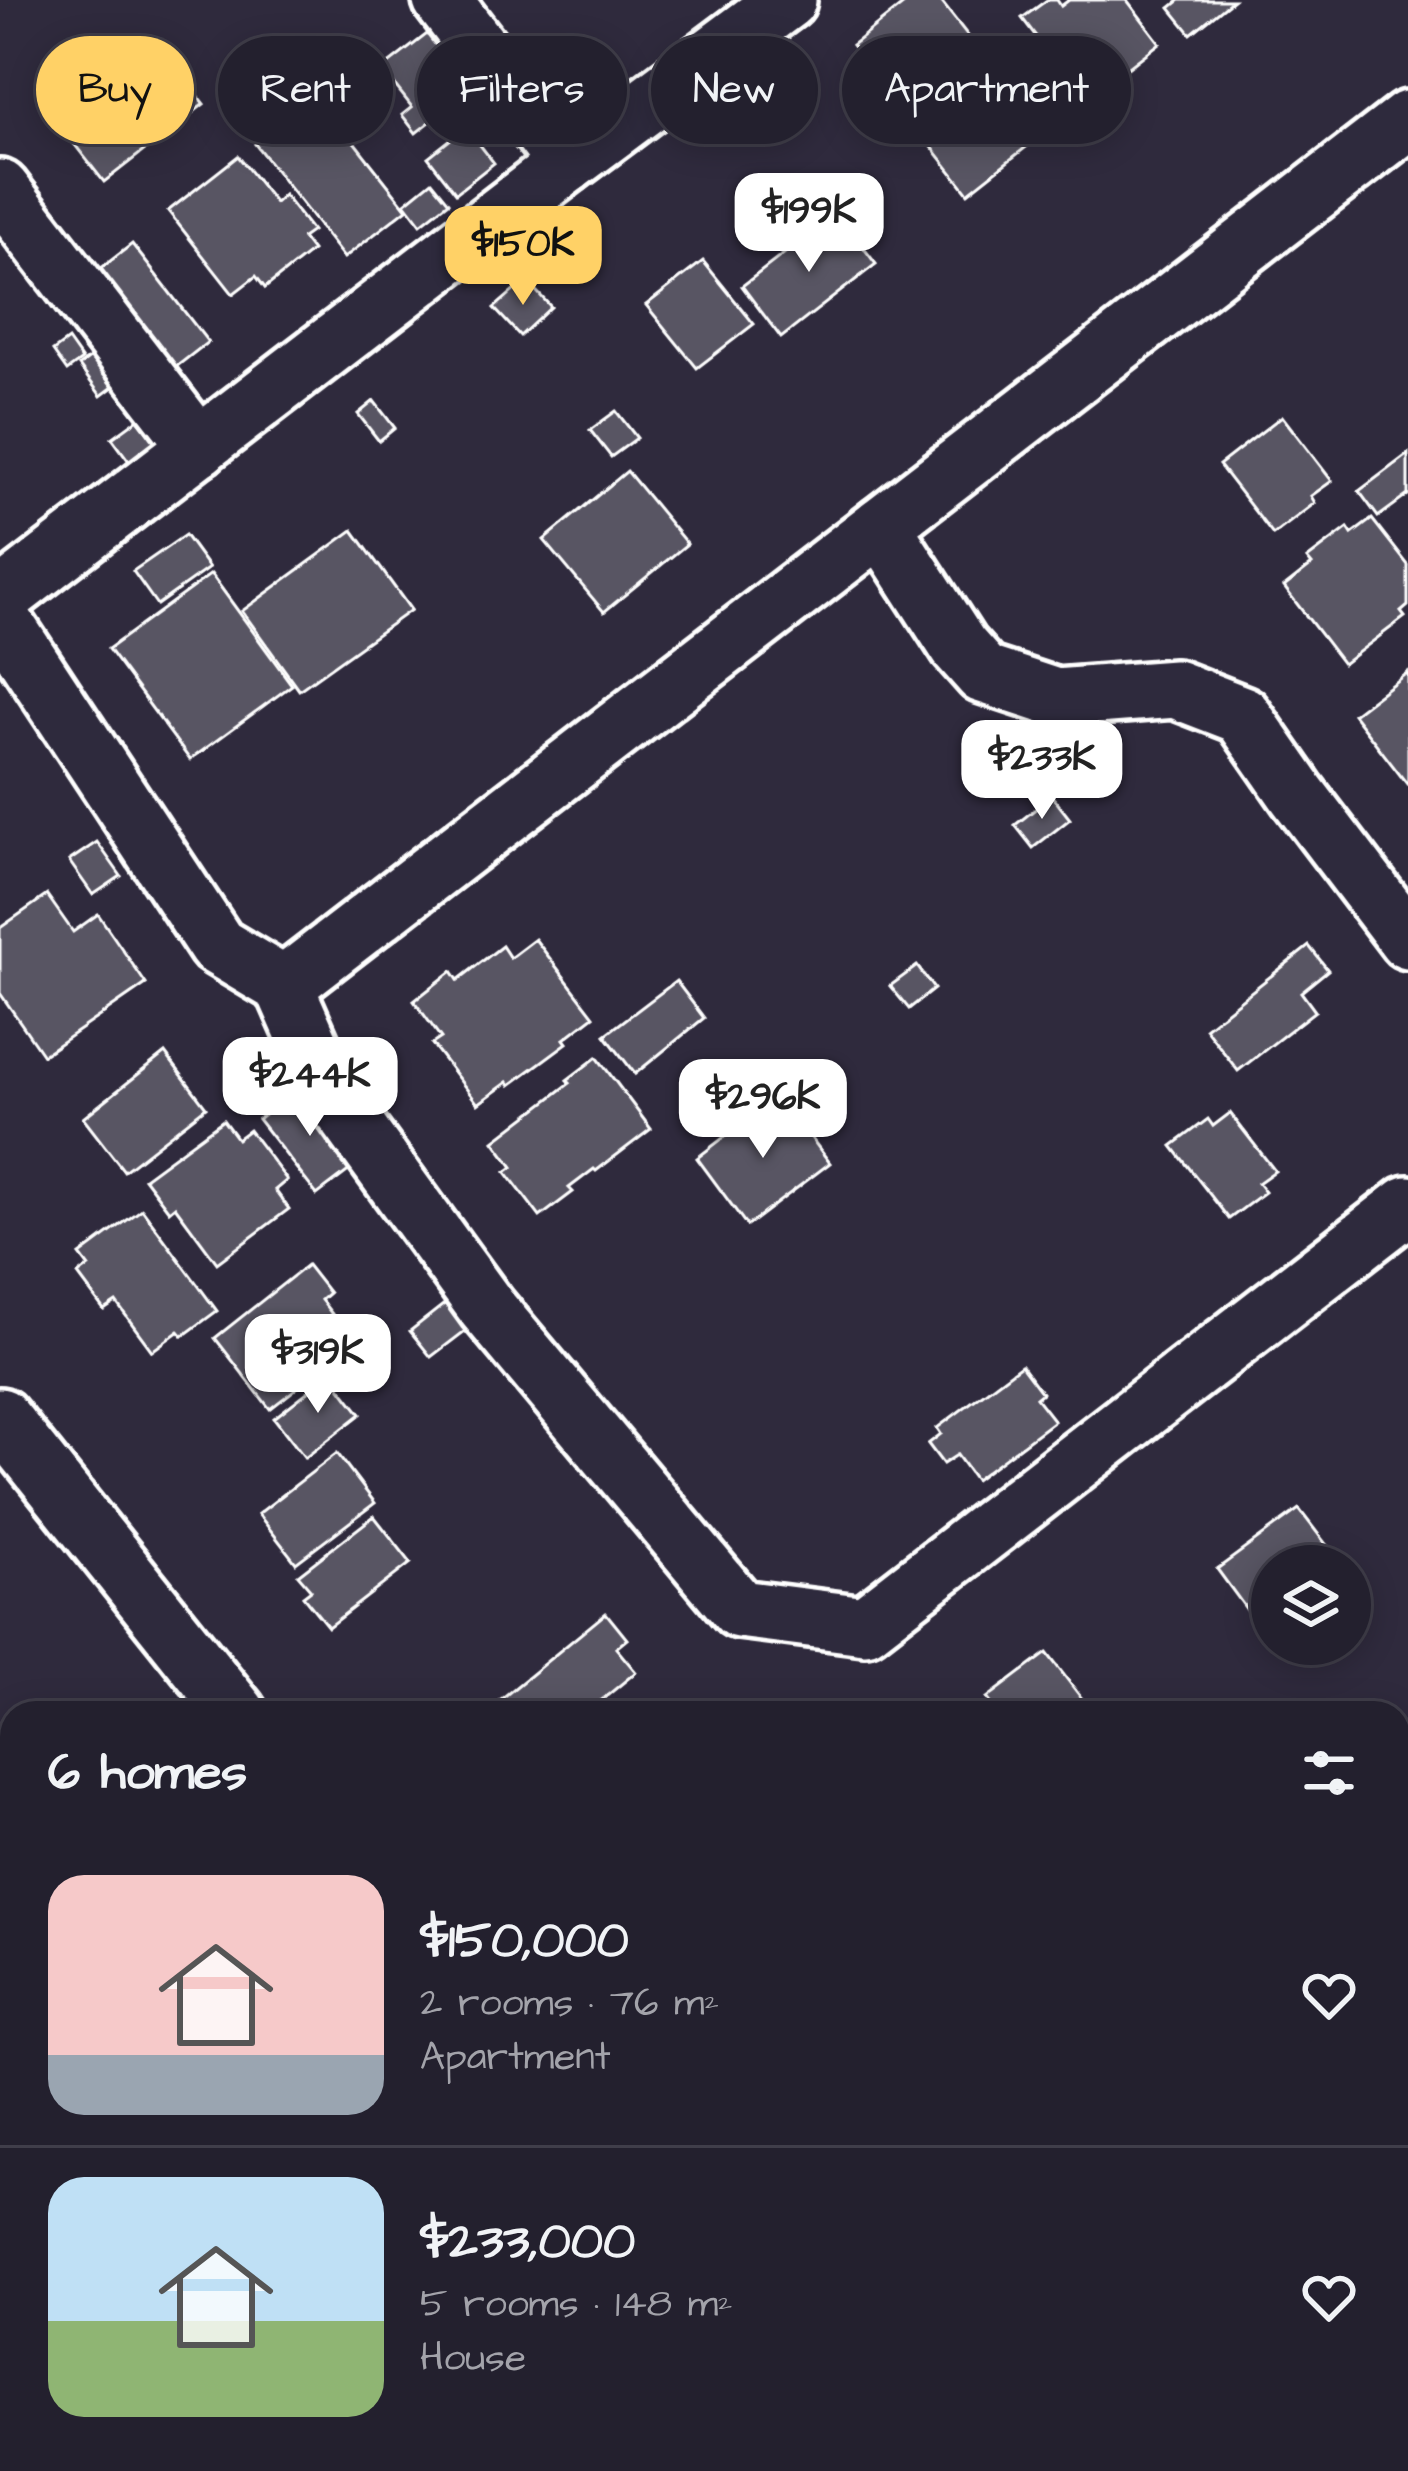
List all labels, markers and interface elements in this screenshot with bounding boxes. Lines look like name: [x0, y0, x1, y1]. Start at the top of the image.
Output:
chip: Buy: [36, 36, 194, 144]
chip: Rent: [218, 36, 393, 144]
chip: Filters: [417, 36, 627, 144]
chip: New: [651, 36, 818, 144]
chip: Apartment: [842, 36, 1131, 144]
pin: $199K: [725, 173, 893, 275]
text: $199K: [762, 185, 856, 239]
pin: $150K: [439, 206, 607, 308]
text: $150K: [472, 218, 574, 272]
pin: $233K: [958, 720, 1126, 822]
text: $233K: [988, 732, 1096, 786]
pin: $244K: [226, 1037, 394, 1139]
text: $244K: [250, 1049, 370, 1103]
pin: $296K: [679, 1059, 847, 1161]
text: $296K: [706, 1071, 820, 1125]
pin: $319K: [234, 1314, 402, 1416]
text: $319K: [272, 1326, 364, 1380]
map controls: [1251, 1545, 1371, 1665]
button: layers: [1251, 1545, 1371, 1665]
text: 6 homes: [48, 1738, 247, 1809]
icon: filters: [1296, 1740, 1362, 1806]
text: $150,000: [420, 1906, 629, 1977]
icon: home: [144, 1923, 288, 2067]
icon: heart: [1296, 1962, 1362, 2028]
text: 2 rooms · 76 m²: [420, 1977, 719, 2031]
text: Apartment: [420, 2031, 611, 2085]
text: $233,000: [420, 2207, 635, 2278]
icon: home: [144, 2225, 288, 2369]
icon: heart: [1296, 2264, 1362, 2330]
text: 5 rooms · 148 m²: [420, 2278, 733, 2332]
text: House: [420, 2332, 526, 2386]

